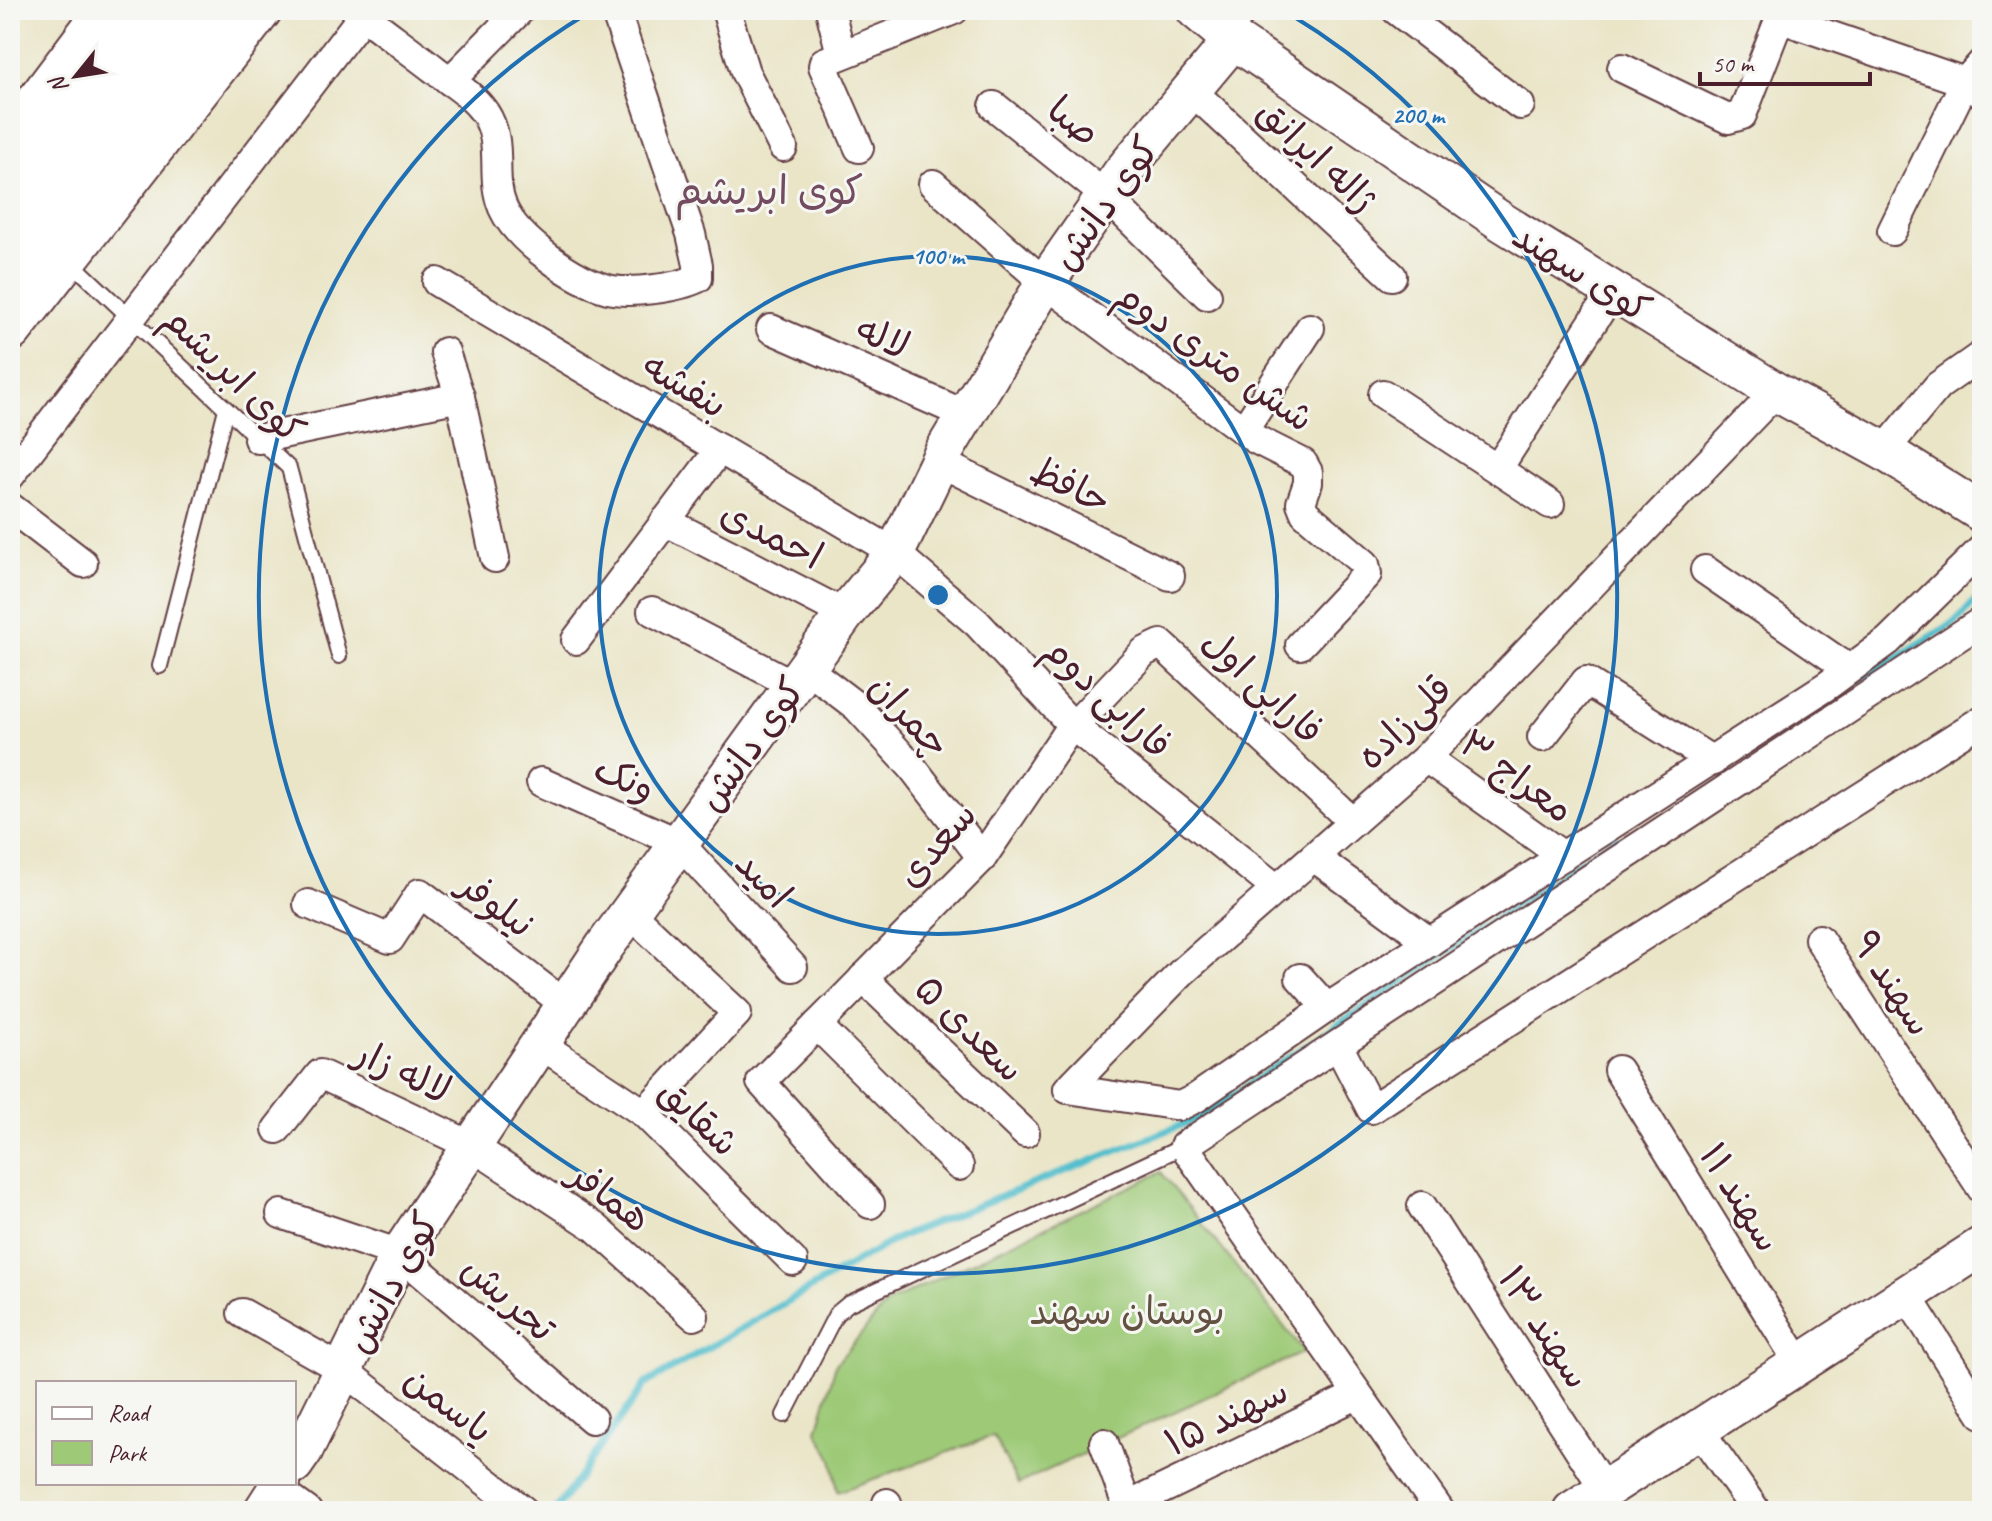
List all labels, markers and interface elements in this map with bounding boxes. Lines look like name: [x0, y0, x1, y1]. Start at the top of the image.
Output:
north arrow: [36, 36, 116, 116]
scale bar: [1700, 36, 1870, 86]
text: 50 m: [1712, 49, 1755, 79]
text: N: [42, 70, 75, 98]
street label: صبا: [1038, 86, 1110, 157]
street label: ژاله ایرانق: [1247, 88, 1386, 223]
text: 200 m: [1392, 100, 1446, 130]
street label: کوی دانش: [1041, 127, 1170, 279]
district label: کوی ابریشم: [675, 166, 863, 221]
street label: کوی سهند: [1504, 212, 1660, 333]
text: 100 m: [912, 241, 966, 271]
street label: شش متری دوم: [1104, 271, 1323, 446]
street label: کوی ابریشم: [149, 295, 314, 457]
street label: لاله: [849, 305, 917, 370]
street label: بنفشه: [634, 342, 736, 429]
street label: حافظ: [1023, 446, 1119, 525]
street label: احمدی: [713, 489, 831, 580]
centre of rings: [924, 581, 952, 609]
street label: فارابی اول: [1191, 618, 1333, 755]
street label: فارابی دوم: [1030, 626, 1182, 772]
street label: چمران: [859, 663, 961, 768]
street label: قلی‌زاده: [1346, 665, 1463, 780]
street label: کوی دانش: [687, 668, 816, 820]
street label: معراج ۳: [1449, 719, 1583, 835]
street label: ونک: [587, 744, 663, 813]
street label: سعدی: [886, 792, 987, 897]
street label: امید: [725, 841, 802, 918]
street label: نیلوفر: [447, 859, 544, 949]
street label: سهند ۹: [1841, 922, 1944, 1045]
street label: سعدی ۵: [905, 965, 1034, 1092]
street label: لاله زار: [344, 1028, 458, 1114]
street label: شقایق: [648, 1068, 749, 1166]
street label: سهند ۱۱: [1689, 1134, 1792, 1260]
street label: همافر: [557, 1149, 660, 1242]
street label: کوی دانش: [335, 1203, 450, 1361]
street label: تجریش: [452, 1245, 566, 1352]
street label: سهند ۱۳: [1488, 1257, 1602, 1397]
park label: بوستان سهند: [1029, 1288, 1225, 1335]
street label: یاسمن: [395, 1355, 503, 1454]
street label: سهند ۱۵: [1157, 1366, 1296, 1466]
legend: [36, 1381, 296, 1485]
text: Road: [108, 1398, 152, 1428]
text: Park: [108, 1438, 148, 1468]

